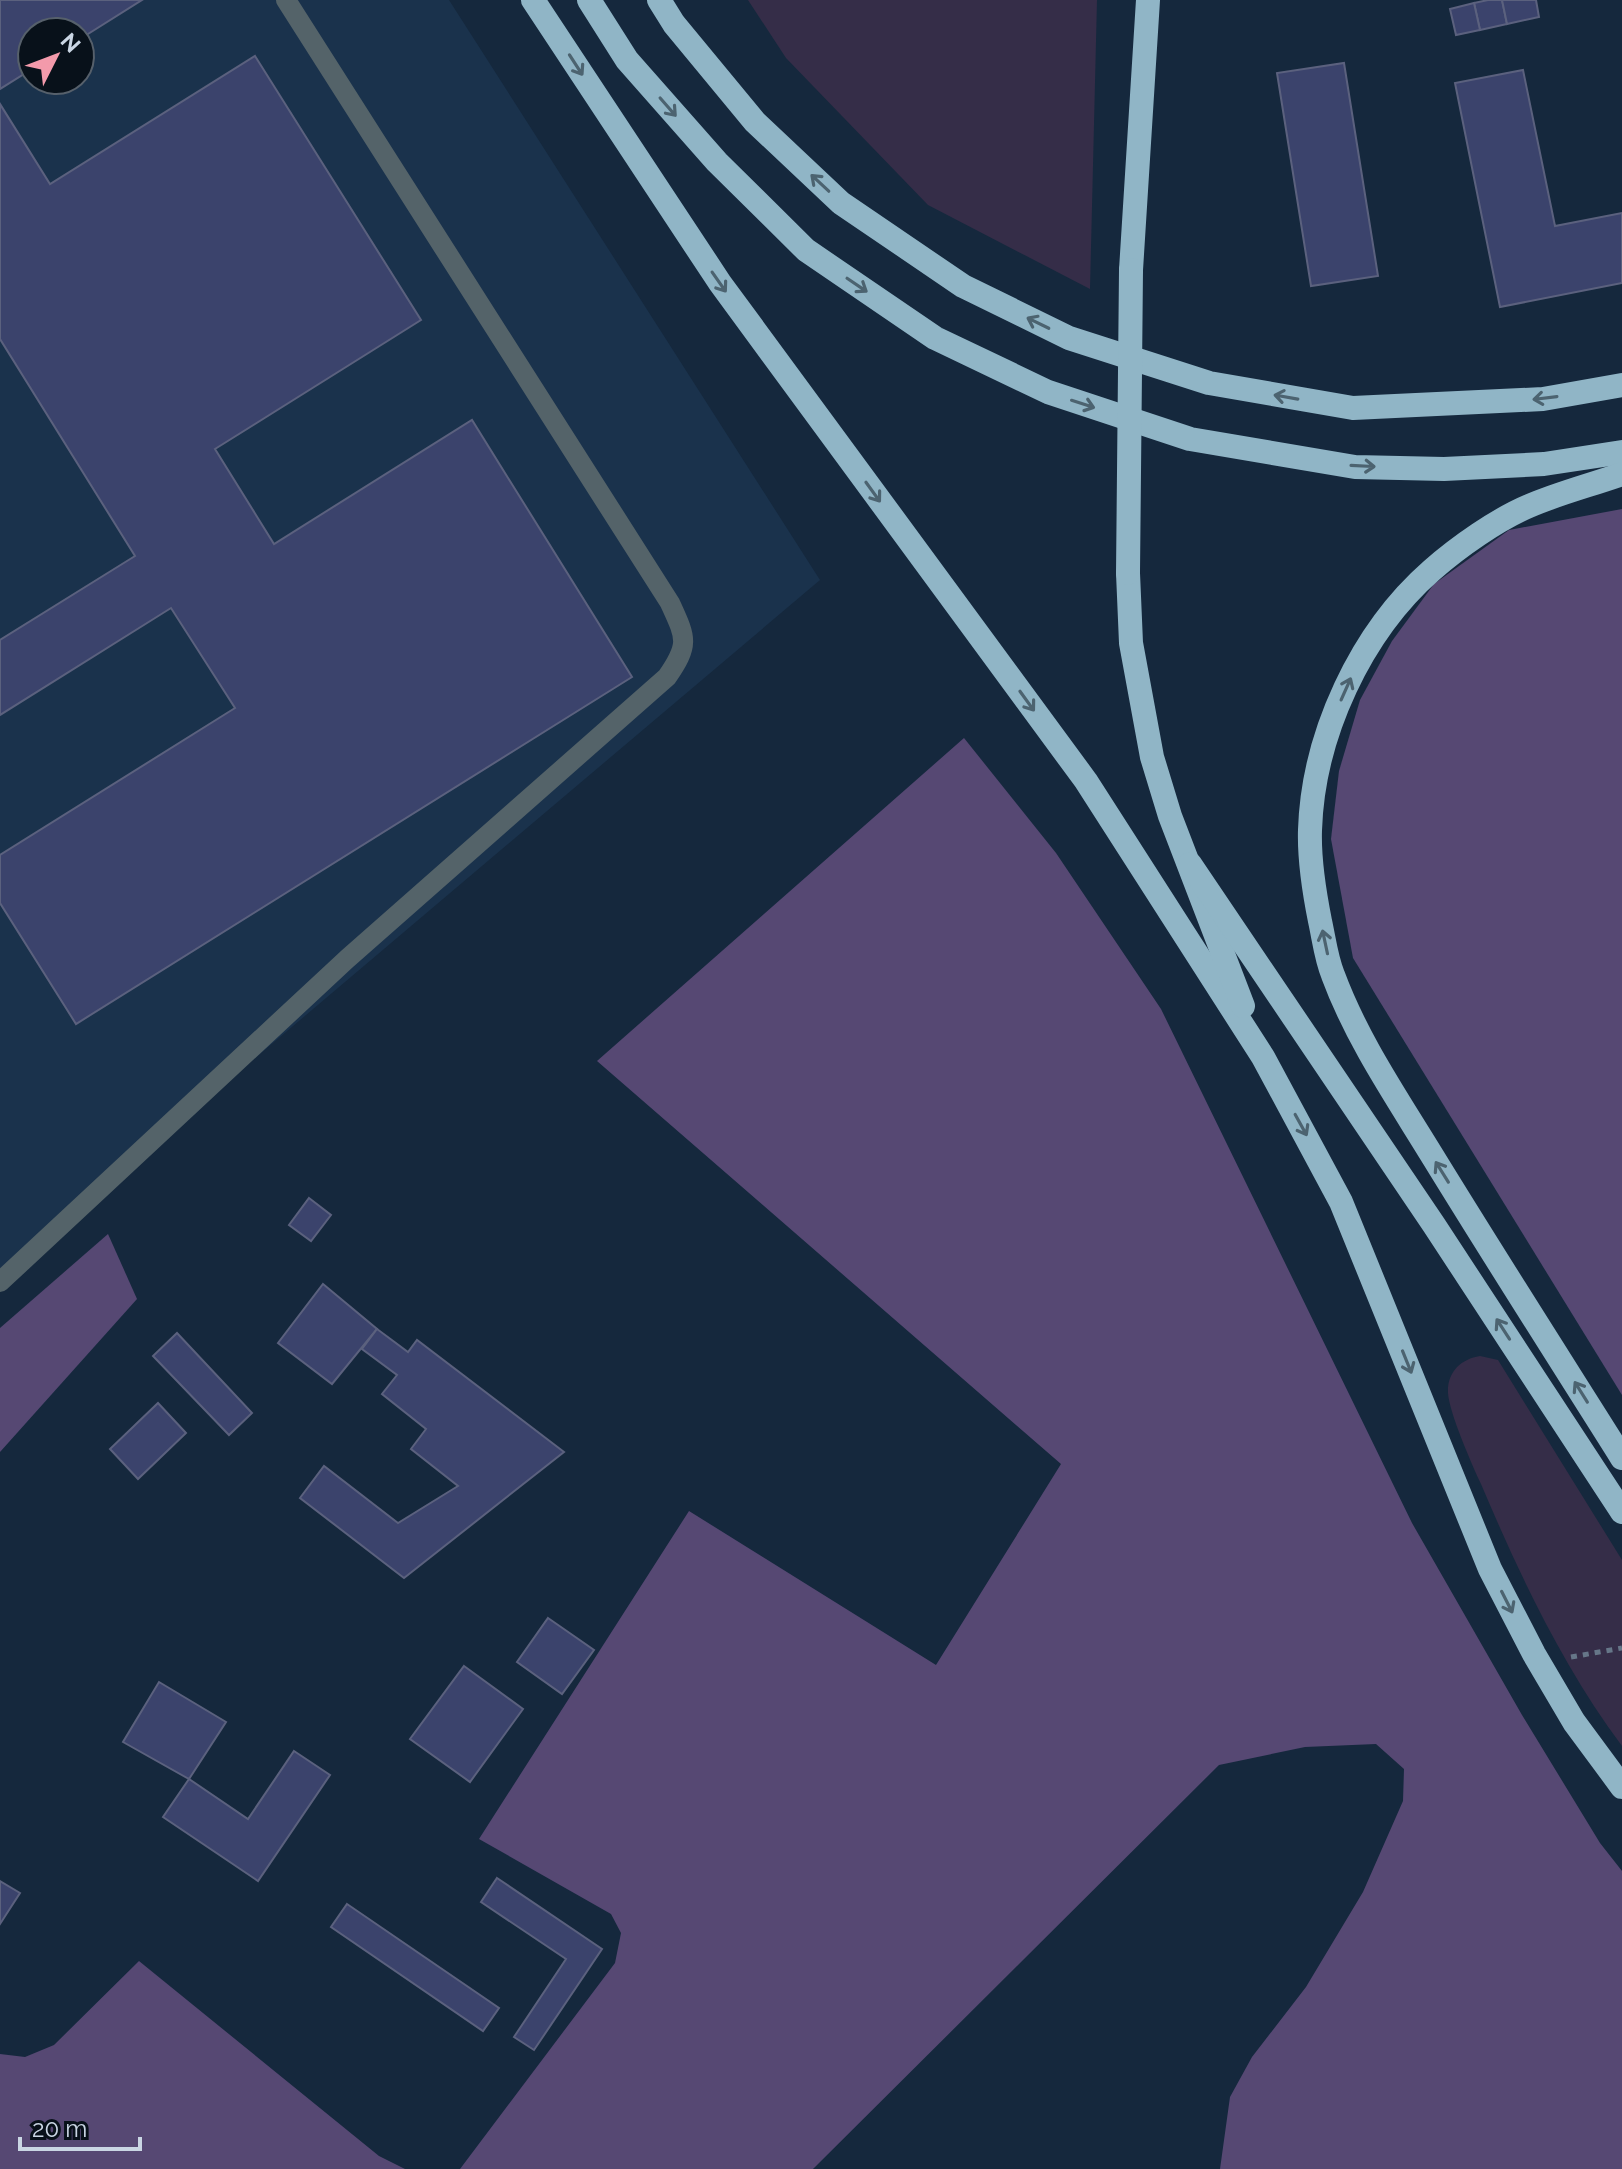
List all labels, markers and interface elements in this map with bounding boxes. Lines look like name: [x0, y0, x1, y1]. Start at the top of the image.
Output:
north arrow: [16, 16, 96, 96]
text: N: [56, 28, 86, 58]
one-way arrow: [567, 54, 584, 76]
one-way arrow: [659, 97, 677, 117]
one-way arrow: [811, 174, 831, 192]
one-way arrow: [711, 271, 727, 293]
one-way arrow: [845, 277, 867, 293]
one-way arrow: [1027, 315, 1051, 330]
one-way arrow: [1274, 388, 1300, 403]
one-way arrow: [1532, 391, 1559, 406]
one-way arrow: [1071, 397, 1096, 412]
one-way arrow: [1349, 459, 1376, 474]
one-way arrow: [865, 480, 882, 502]
one-way arrow: [1340, 677, 1355, 701]
one-way arrow: [1019, 690, 1036, 711]
one-way arrow: [1317, 929, 1332, 955]
one-way arrow: [1293, 1113, 1309, 1136]
one-way arrow: [1434, 1161, 1450, 1184]
one-way arrow: [1494, 1318, 1510, 1341]
one-way arrow: [1401, 1349, 1415, 1374]
one-way arrow: [1572, 1381, 1588, 1404]
one-way arrow: [1500, 1589, 1515, 1613]
scale bar: [20, 2101, 140, 2151]
text: 20 m: [32, 2114, 87, 2143]

